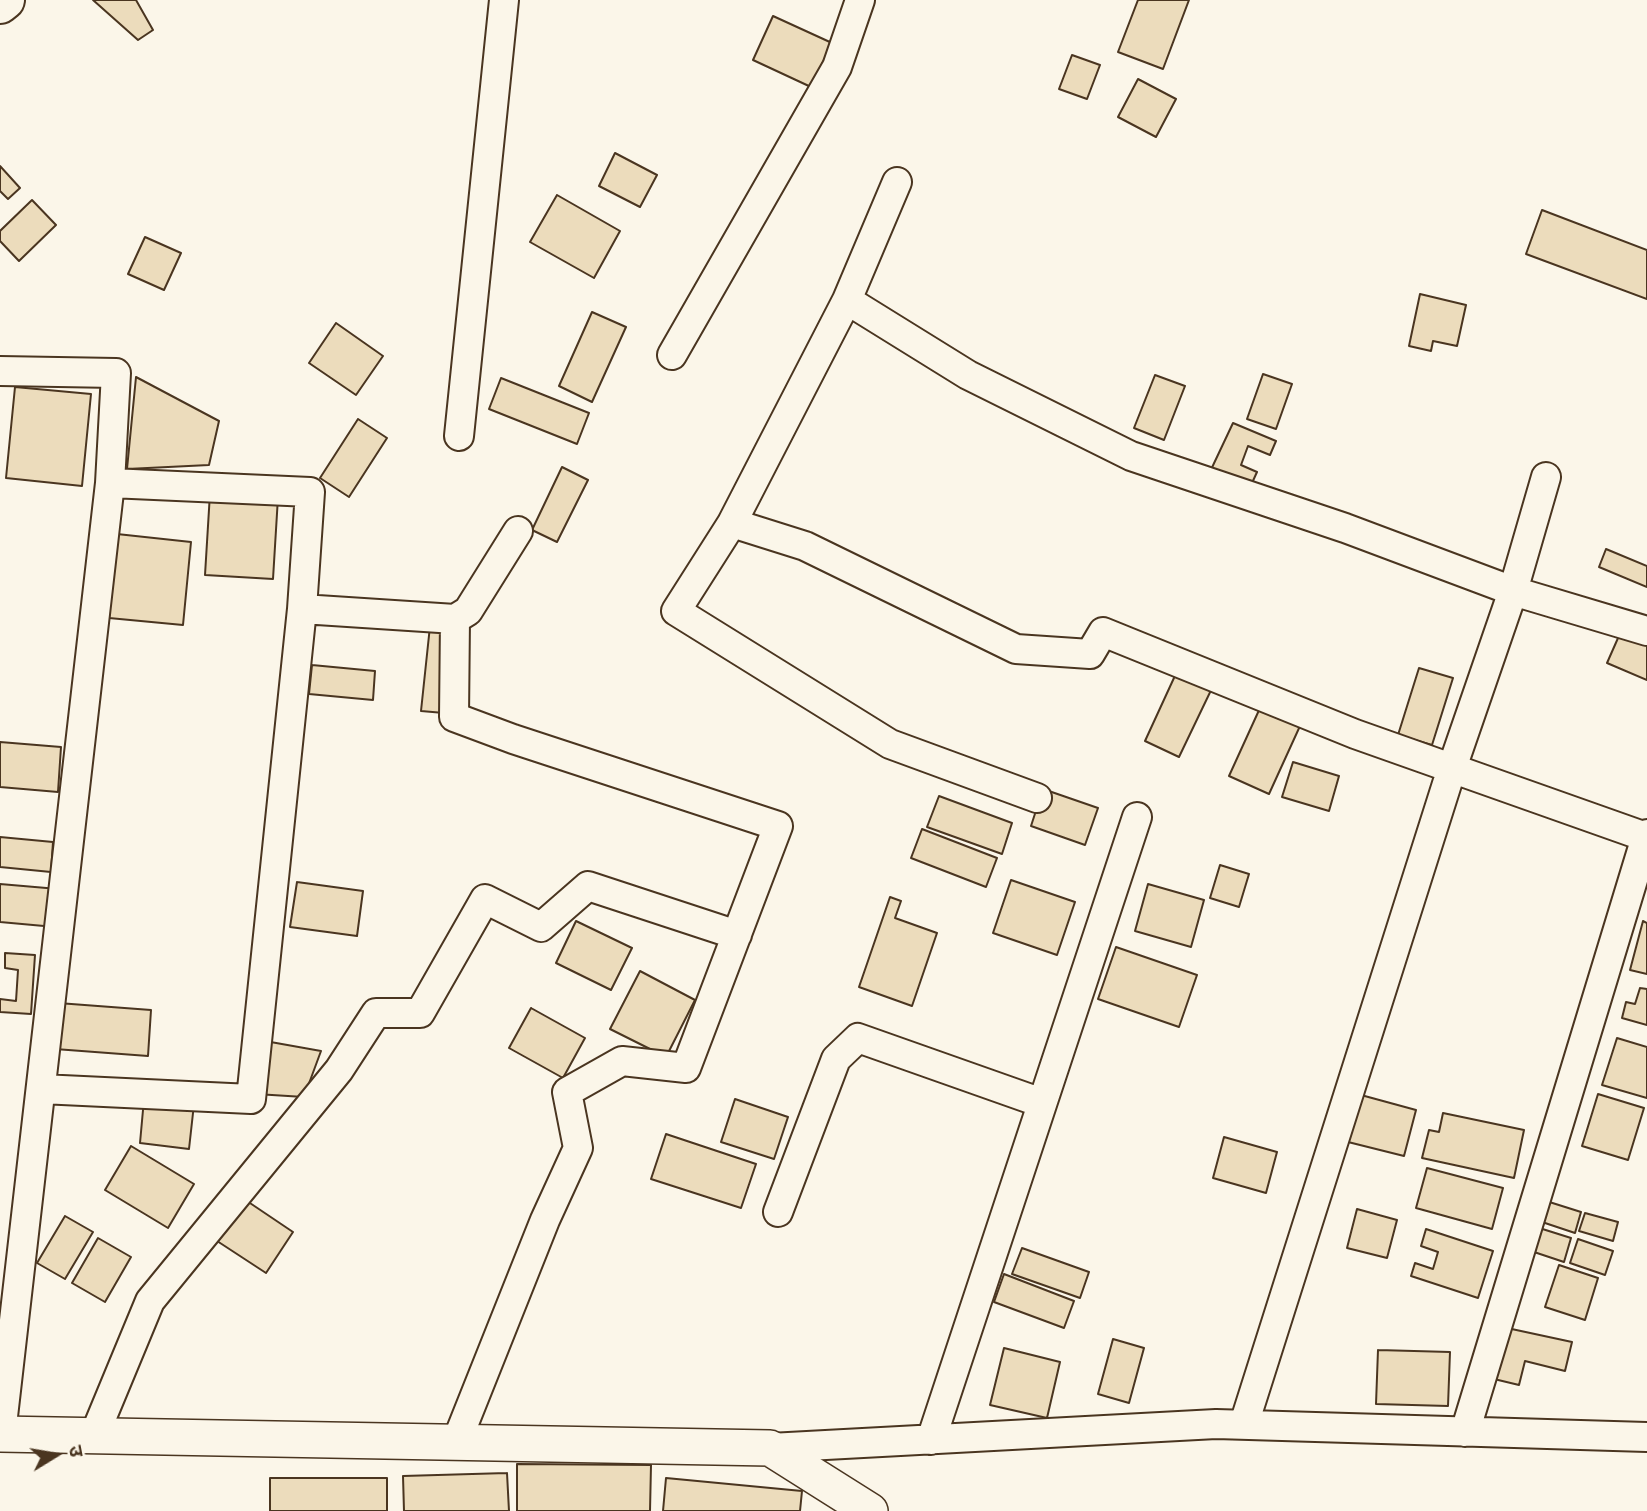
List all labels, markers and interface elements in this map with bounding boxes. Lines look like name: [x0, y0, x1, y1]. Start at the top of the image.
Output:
north arrow: [21, 1420, 91, 1490]
text: उ: [64, 1443, 89, 1459]

